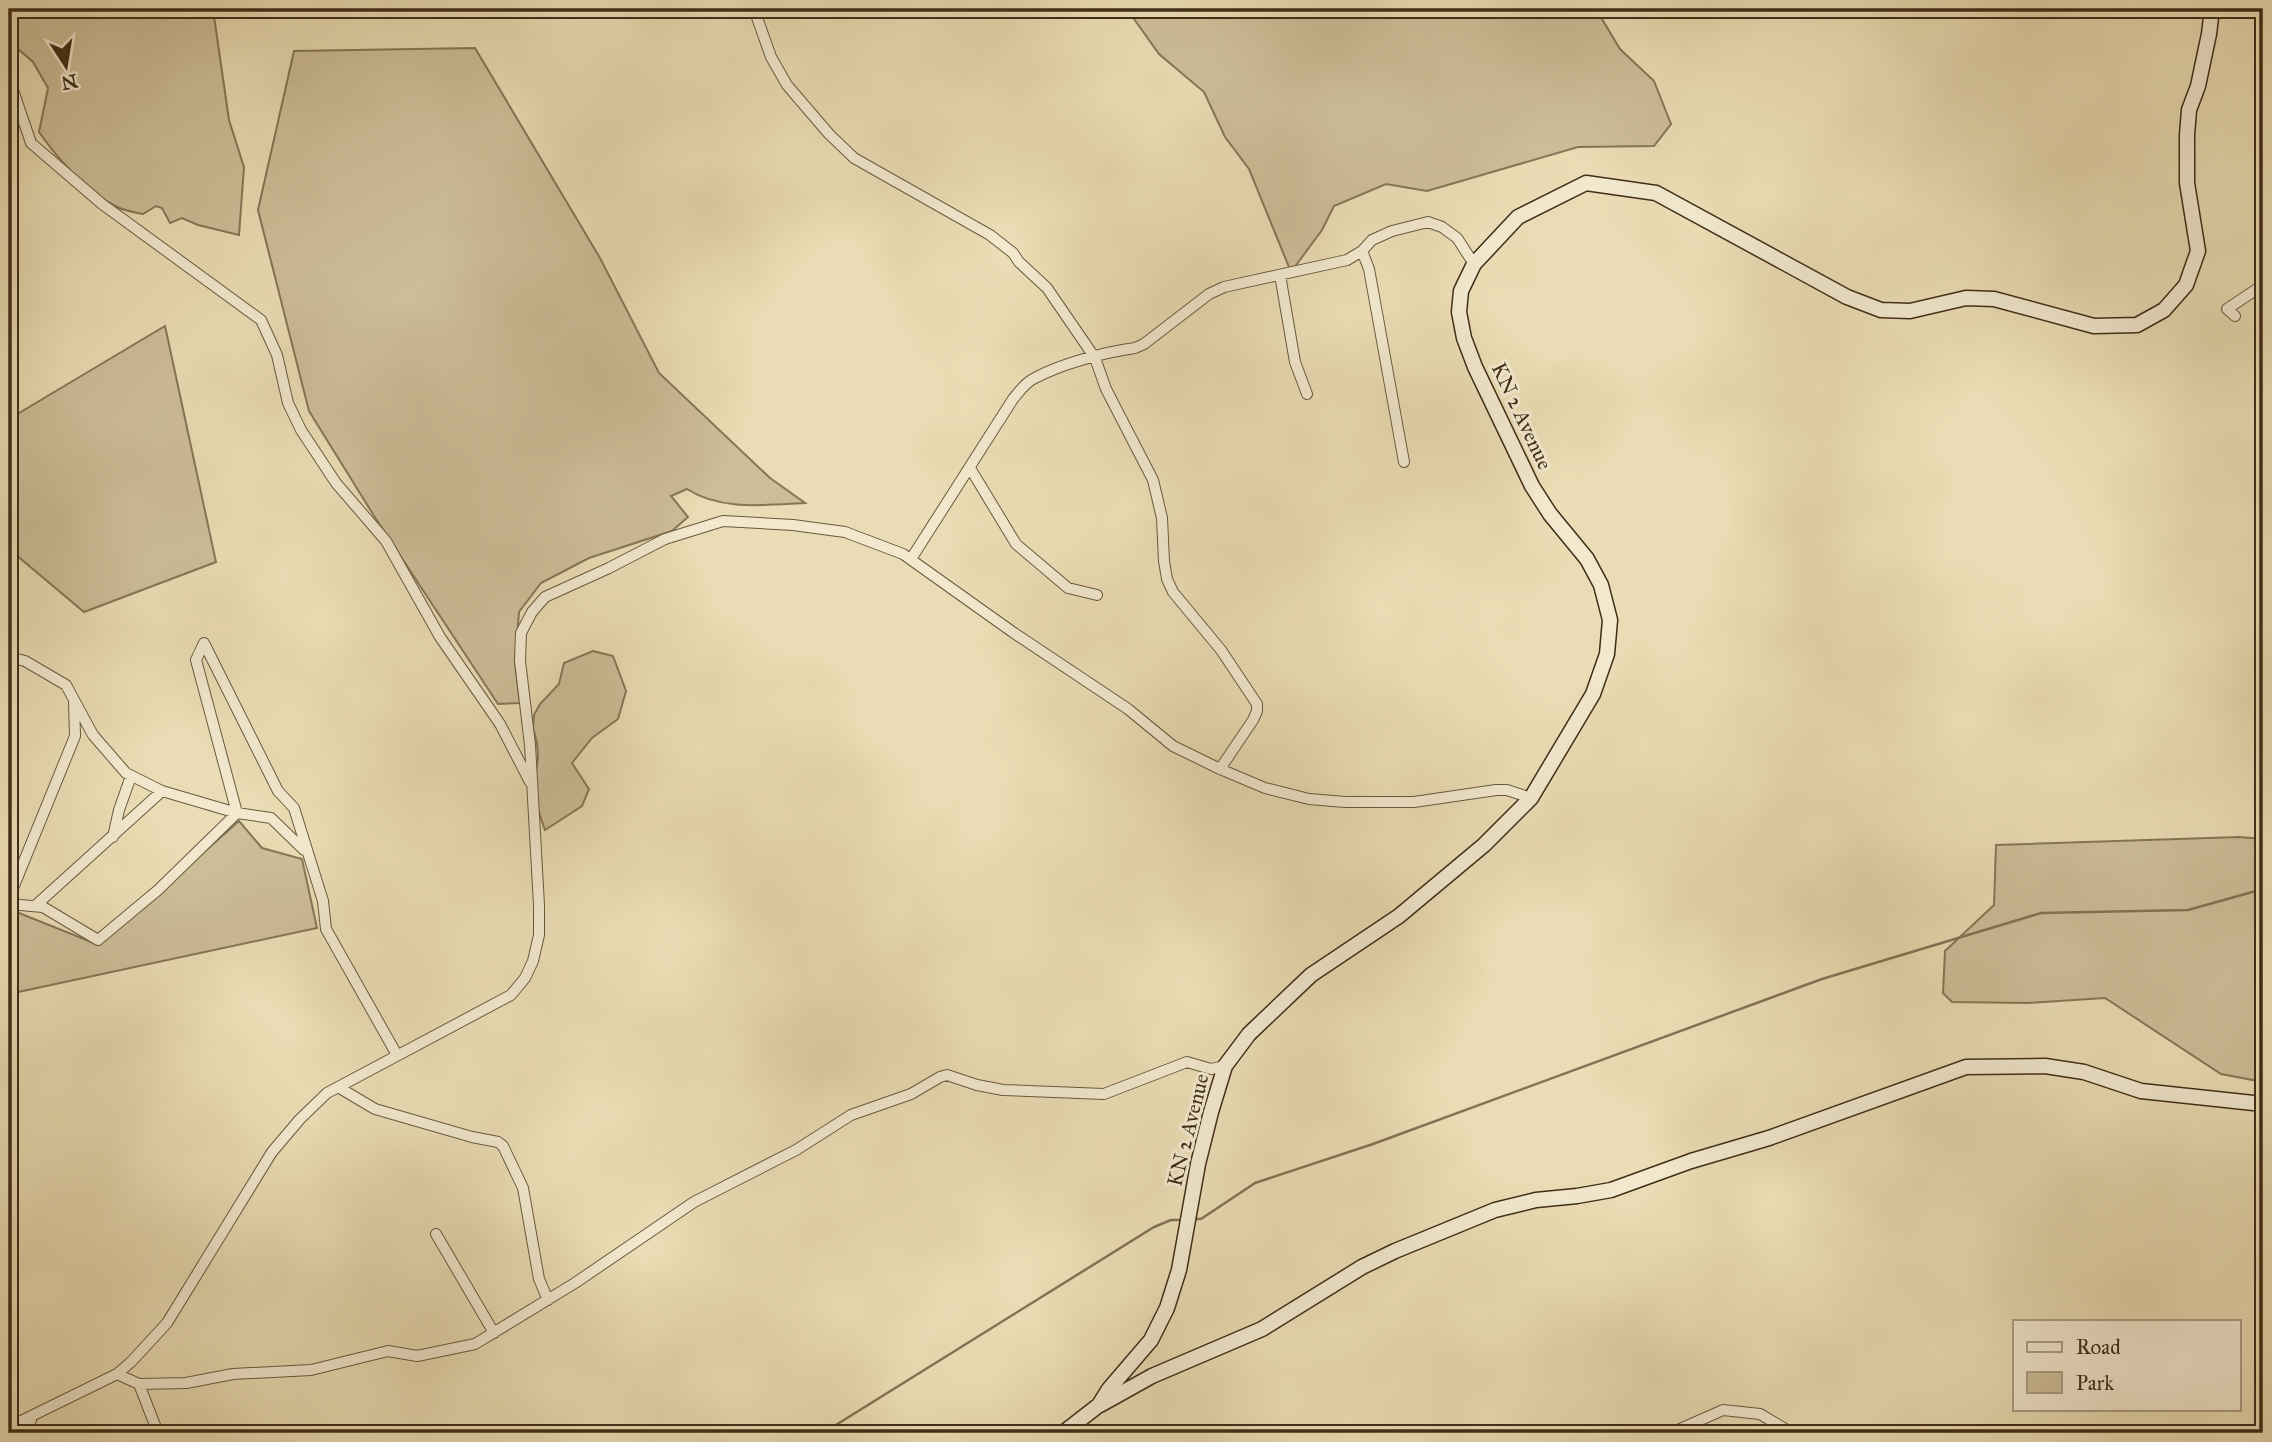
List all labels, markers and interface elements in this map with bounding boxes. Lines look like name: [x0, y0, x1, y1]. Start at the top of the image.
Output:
north arrow: [32, 32, 102, 102]
text: N: [59, 69, 80, 95]
street label: KN 2 Avenue: [1486, 358, 1558, 474]
street label: KN 2 Avenue: [1161, 1071, 1215, 1189]
legend: [2013, 1320, 2240, 1410]
text: Road: [2076, 1334, 2121, 1360]
text: Park: [2076, 1370, 2114, 1396]

